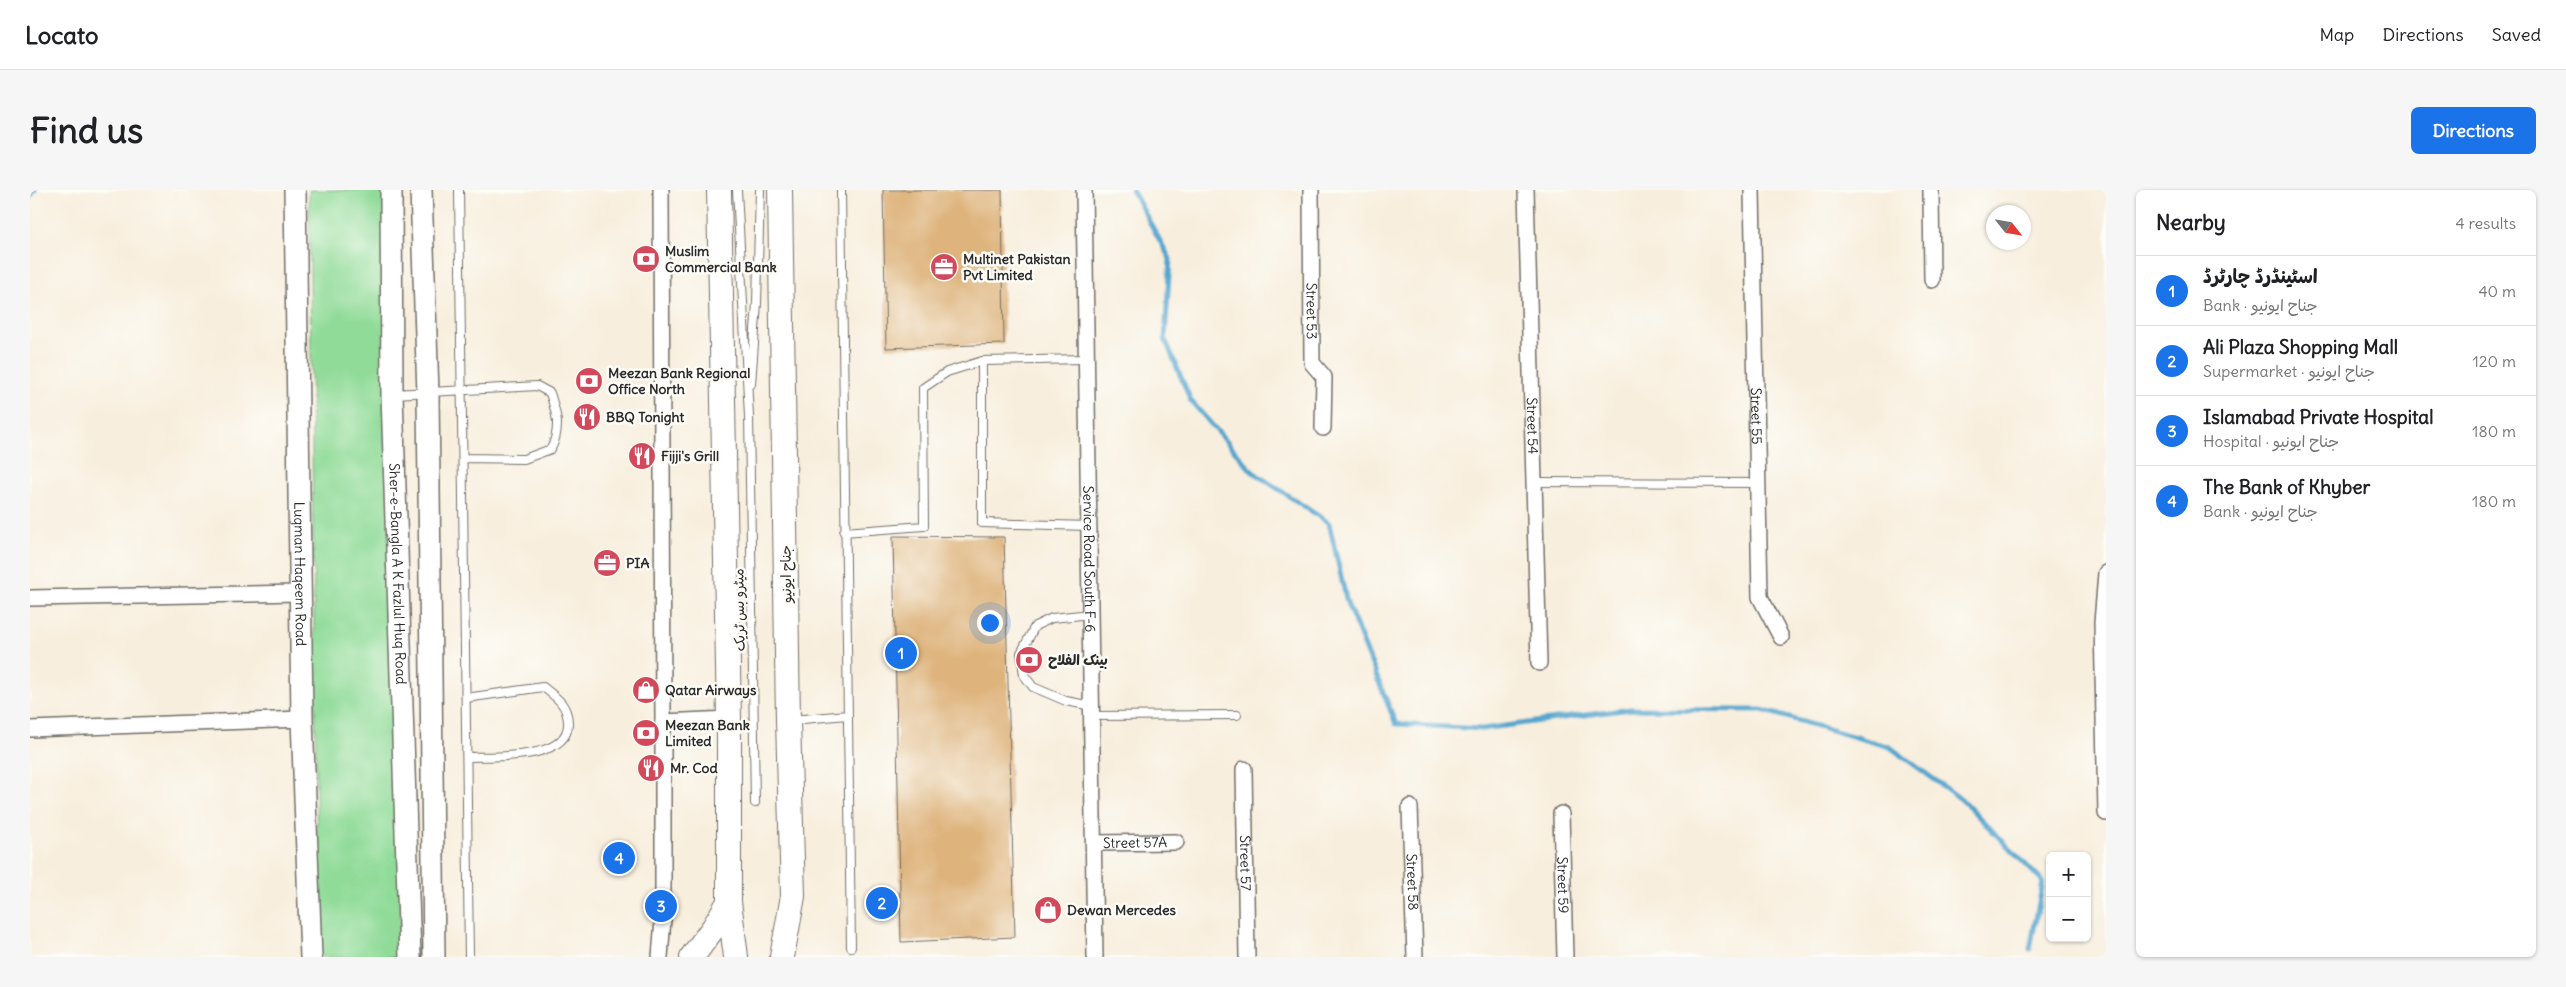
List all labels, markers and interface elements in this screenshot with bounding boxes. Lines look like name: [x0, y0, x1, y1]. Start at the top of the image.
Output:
text: Locato: [25, 20, 99, 50]
text: Map: [2319, 23, 2354, 46]
text: Directions: [2382, 23, 2464, 46]
text: Saved: [2492, 23, 2541, 46]
button: Directions: [2411, 107, 2536, 154]
text: Find us: [30, 108, 143, 152]
north arrow: [1986, 205, 2031, 250]
text: Nearby: [2156, 209, 2226, 236]
text: 4 results: [2455, 213, 2516, 233]
place label: Muslim Commercial Bank: [665, 242, 777, 276]
bank icon: Muslim Commercial Bank: [631, 244, 661, 274]
place label: Multinet Pakistan Pvt Limited: [963, 250, 1071, 284]
office icon: Multinet Pakistan Pvt Limited: [929, 252, 959, 282]
text: اسٹینڈرڈ چارٹرڈ: [2203, 264, 2318, 288]
text: 1: [2169, 281, 2175, 301]
text: 40 m: [2478, 281, 2516, 301]
street label: Street 53: [1303, 283, 1321, 339]
text: Bank · جناح ایونیو: [2203, 295, 2318, 315]
text: Ali Plaza Shopping Mall: [2203, 335, 2398, 359]
text: 2: [2168, 351, 2176, 371]
text: 120 m: [2473, 351, 2516, 371]
text: Supermarket · جناح ایونیو: [2203, 361, 2375, 381]
place label: Meezan Bank Regional Office North: [608, 364, 750, 398]
bank icon: Meezan Bank Regional Office North: [574, 366, 604, 396]
street label: Street 55: [1747, 387, 1766, 445]
street label: Street 54: [1523, 397, 1542, 455]
restaurant icon: BBQ Tonight: [572, 402, 602, 432]
text: Islamabad Private Hospital: [2203, 405, 2433, 429]
place label: BBQ Tonight: [606, 408, 685, 426]
text: 3: [2167, 421, 2177, 441]
text: 180 m: [2472, 421, 2516, 441]
text: Hospital · جناح ایونیو: [2203, 431, 2339, 451]
restaurant icon: Fijji's Grill: [627, 441, 657, 471]
place label: Fijji's Grill: [661, 447, 719, 465]
street label: Sher-e-Bangla A K Fazlul Huq Road: [385, 463, 410, 685]
text: The Bank of Khyber: [2203, 475, 2370, 499]
street label: Service Road South F-6: [1079, 486, 1099, 632]
text: 4: [2167, 491, 2177, 511]
text: 180 m: [2472, 491, 2516, 511]
text: Bank · جناح ایونیو: [2203, 501, 2318, 521]
street label: Luqman Haqeem Road: [290, 502, 310, 646]
street label: جناح ایونیو: [776, 545, 797, 604]
office icon: PIA: [592, 548, 622, 578]
place label: PIA: [626, 554, 649, 572]
street label: میٹرو بس ٹریک: [729, 568, 749, 652]
your location: [977, 610, 1003, 636]
pin: 1: [885, 634, 917, 672]
bank icon: بینک الفلاح: [1014, 645, 1044, 675]
place label: بینک الفلاح: [1048, 651, 1108, 669]
shop icon: Qatar Airways: [631, 675, 661, 705]
place label: Qatar Airways: [665, 681, 757, 699]
place label: Meezan Bank Limited: [665, 716, 750, 750]
bank icon: Meezan Bank Limited: [631, 718, 661, 748]
restaurant icon: Mr. Cod: [636, 753, 666, 783]
place label: Mr. Cod: [670, 759, 718, 777]
street label: Street 57A: [1103, 833, 1167, 852]
street label: Street 57: [1236, 835, 1255, 891]
pin: 4: [603, 839, 635, 877]
map controls: [2046, 852, 2091, 942]
button: +: [2046, 852, 2091, 897]
street label: Street 58: [1403, 853, 1422, 911]
street label: Street 59: [1553, 856, 1573, 914]
pin: 2: [866, 884, 898, 922]
pin: 3: [645, 887, 677, 925]
shop icon: Dewan Mercedes: [1033, 895, 1063, 925]
button: −: [2046, 897, 2091, 942]
place label: Dewan Mercedes: [1067, 901, 1176, 919]

